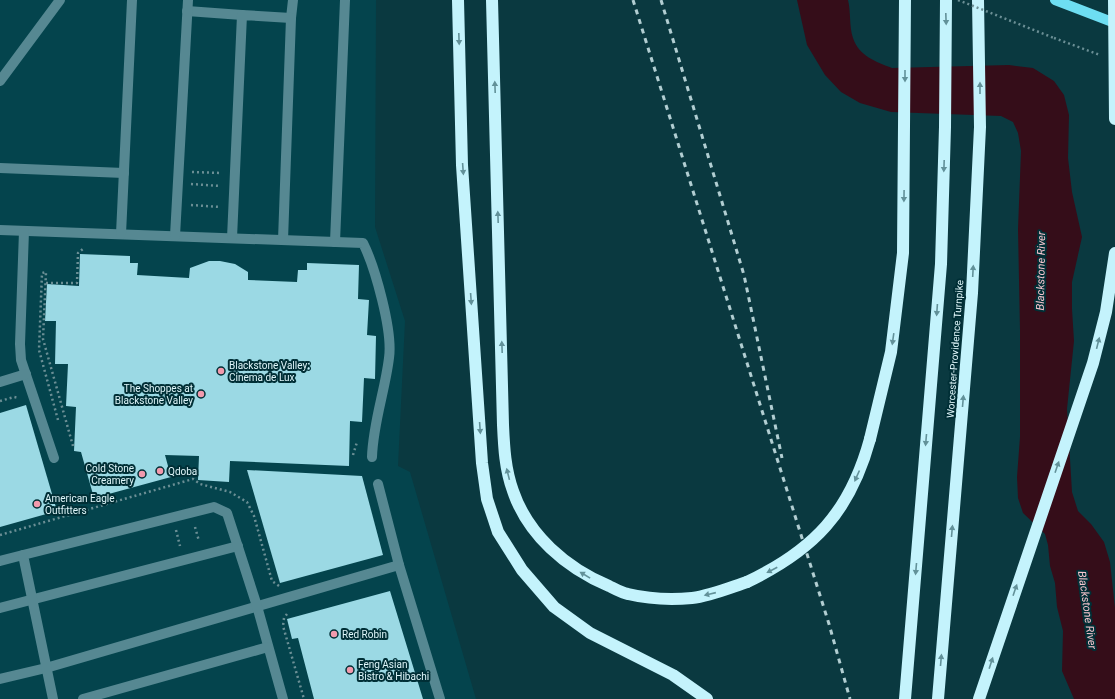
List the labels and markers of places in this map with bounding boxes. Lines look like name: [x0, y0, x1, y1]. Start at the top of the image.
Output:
place label: Blackstone Valley: Cinema de Lux: [229, 360, 310, 383]
marker: Blackstone Valley: Cinema de Lux: [216, 366, 226, 376]
place label: The Shoppes at Blackstone Valley: [115, 383, 193, 406]
marker: The Shoppes at Blackstone Valley: [196, 389, 206, 399]
place label: Cold Stone Creamery: [86, 463, 134, 486]
marker: Qdoba: [155, 466, 165, 476]
place label: Qdoba: [168, 466, 197, 477]
marker: Cold Stone Creamery: [137, 469, 147, 479]
place label: American Eagle Outfitters: [45, 493, 115, 516]
marker: American Eagle Outfitters: [32, 499, 42, 509]
marker: Red Robin: [329, 629, 339, 639]
place label: Red Robin: [342, 629, 387, 640]
place label: Feng Asian Bistro & Hibachi: [358, 659, 429, 682]
marker: Feng Asian Bistro & Hibachi: [345, 665, 355, 675]

